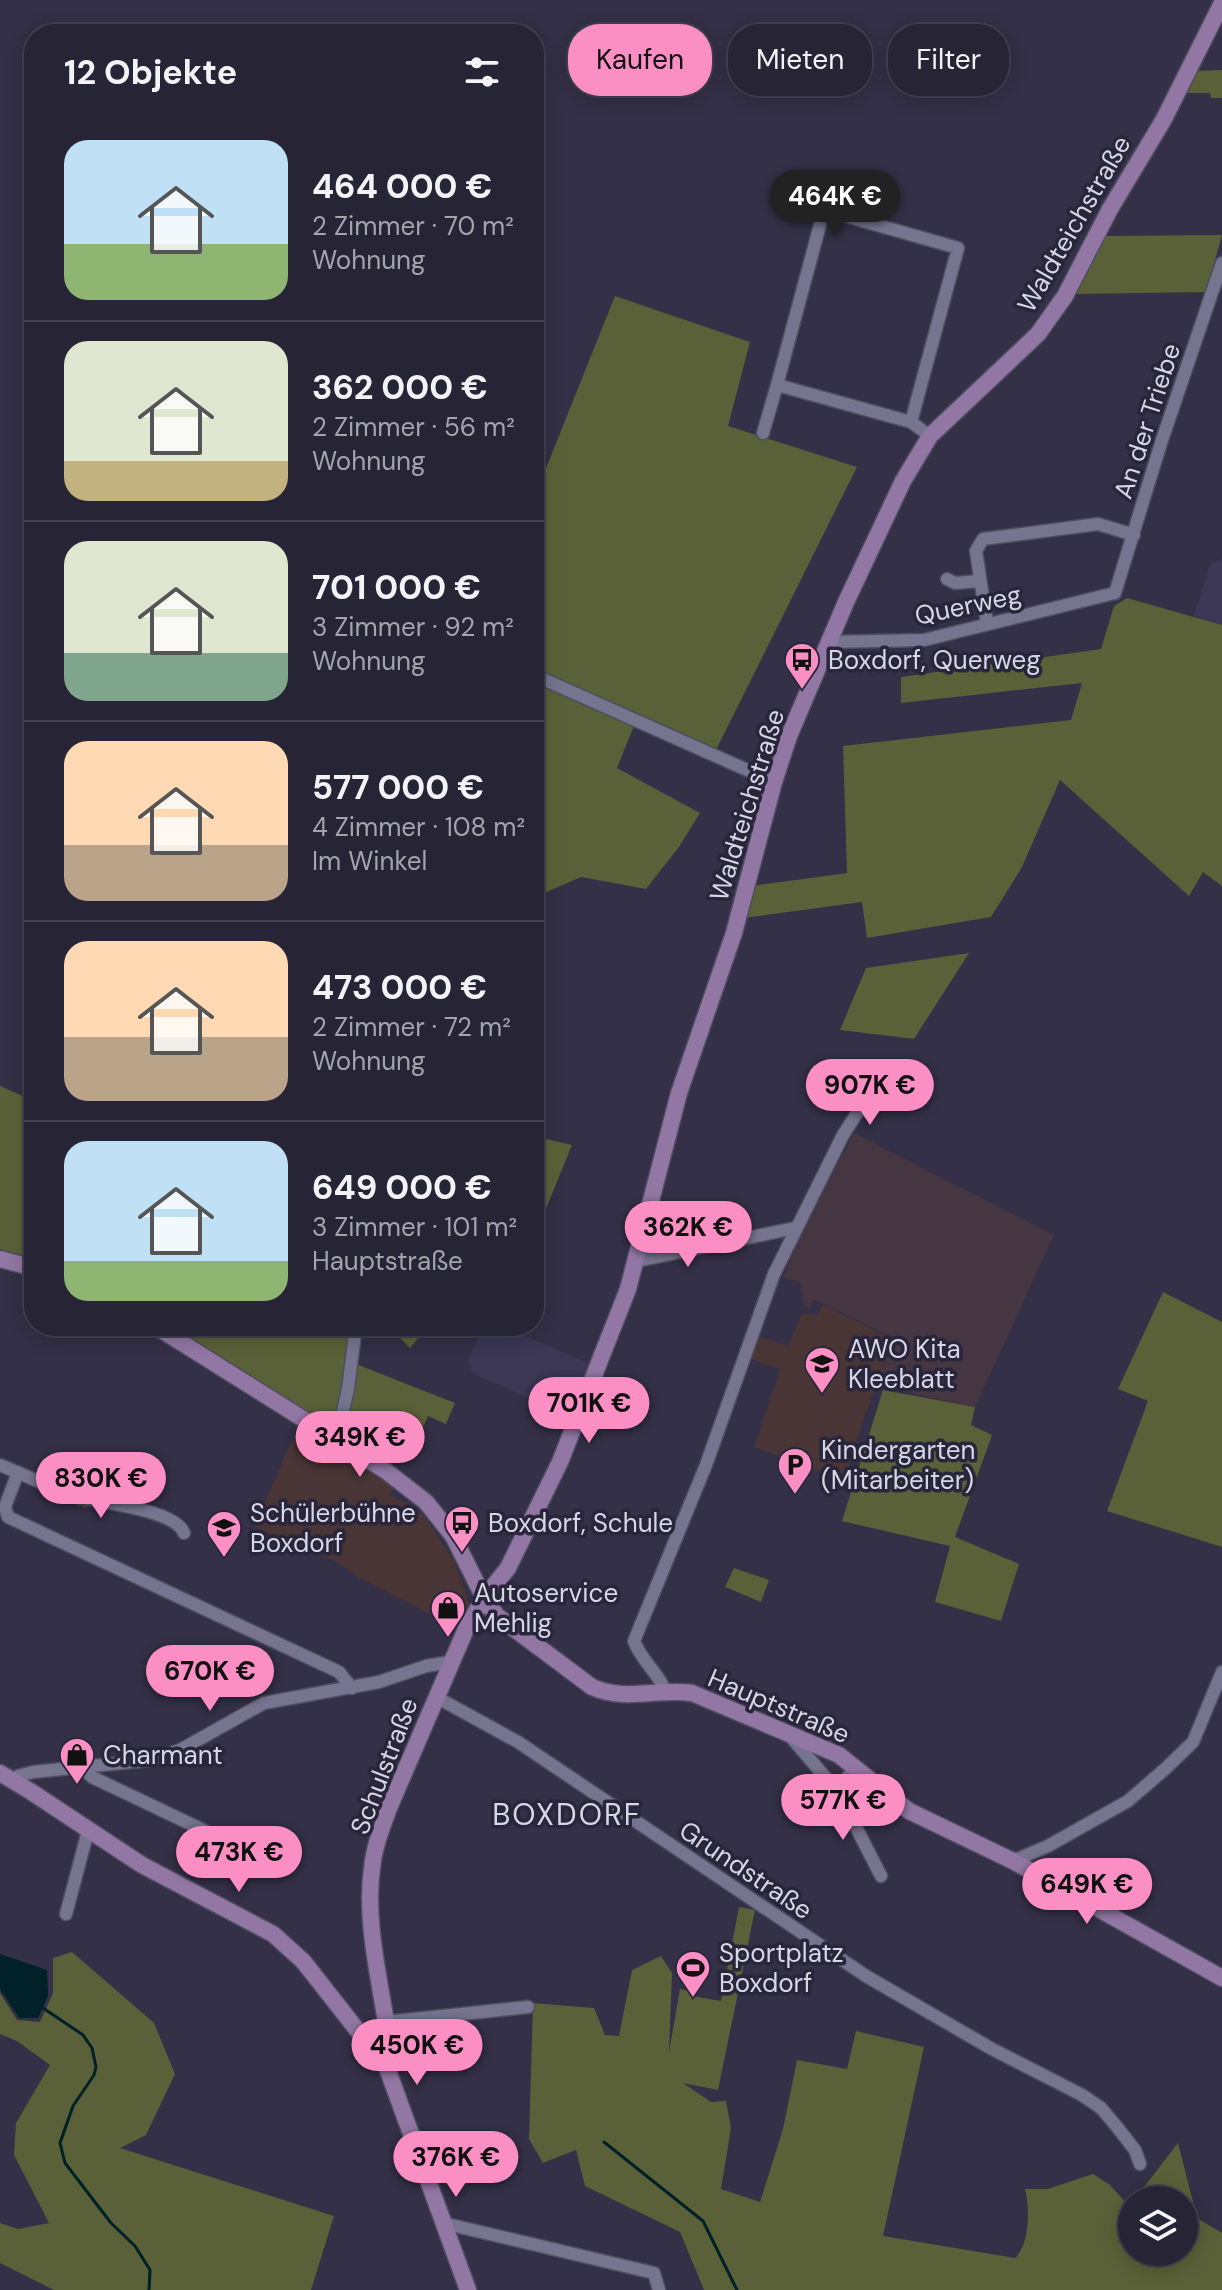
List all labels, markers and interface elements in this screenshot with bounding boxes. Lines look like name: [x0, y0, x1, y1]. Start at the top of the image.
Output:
chip: Kaufen: [568, 24, 712, 96]
chip: Mieten: [728, 24, 872, 96]
chip: Filter: [888, 24, 1009, 96]
text: 12 Objekte: [64, 50, 237, 95]
icon: filters: [460, 50, 504, 94]
street label: Waldteichstraße: [1010, 129, 1138, 319]
text: 464 000 €: [312, 164, 492, 209]
pin: 464K €: [770, 170, 900, 238]
icon: home: [128, 172, 224, 268]
text: 464K €: [788, 179, 882, 213]
text: 2 Zimmer · 70 m²: [312, 209, 514, 243]
text: Wohnung: [312, 243, 425, 277]
street label: An der Triebe: [1106, 339, 1188, 503]
text: 362 000 €: [312, 365, 488, 410]
icon: home: [128, 373, 224, 469]
text: 2 Zimmer · 56 m²: [312, 410, 515, 444]
text: Wohnung: [312, 444, 425, 478]
text: 701 000 €: [312, 565, 481, 610]
icon: home: [128, 573, 224, 669]
street label: Querweg: [912, 577, 1024, 633]
text: 3 Zimmer · 92 m²: [312, 610, 514, 644]
bus stop icon: Boxdorf, Querweg: [783, 641, 821, 691]
place label: Boxdorf, Querweg: [828, 643, 1041, 677]
text: Wohnung: [312, 644, 425, 678]
street label: Waldteichstraße: [702, 705, 792, 905]
text: 577 000 €: [312, 765, 484, 810]
icon: home: [128, 773, 224, 869]
text: 4 Zimmer · 108 m²: [312, 810, 525, 844]
text: Im Winkel: [312, 844, 427, 878]
text: 473 000 €: [312, 965, 487, 1010]
icon: home: [128, 973, 224, 1069]
text: 2 Zimmer · 72 m²: [312, 1010, 511, 1044]
text: Wohnung: [312, 1044, 425, 1078]
pin: 907K €: [805, 1059, 935, 1127]
text: 907K €: [824, 1068, 916, 1102]
text: 649 000 €: [312, 1165, 492, 1210]
icon: home: [128, 1173, 224, 1269]
pin: 362K €: [623, 1201, 753, 1269]
text: 3 Zimmer · 101 m²: [312, 1210, 517, 1244]
text: 362K €: [643, 1210, 733, 1244]
text: Hauptstraße: [312, 1244, 463, 1278]
place label: AWO Kita Kleeblatt: [848, 1332, 961, 1396]
school or university icon: AWO Kita Kleeblatt: [803, 1345, 841, 1395]
pin: 701K €: [524, 1377, 654, 1445]
text: 701K €: [546, 1386, 632, 1420]
pin: 349K €: [295, 1411, 425, 1479]
text: 349K €: [314, 1420, 406, 1454]
place label: Kindergarten (Mitarbeiter): [821, 1433, 976, 1497]
parking icon: Kindergarten (Mitarbeiter): [776, 1446, 814, 1496]
pin: 830K €: [36, 1452, 166, 1520]
text: 830K €: [54, 1461, 148, 1495]
place label: Schülerbühne Boxdorf: [250, 1496, 416, 1560]
bus stop icon: Boxdorf, Schule: [443, 1504, 481, 1554]
place label: Boxdorf, Schule: [488, 1506, 673, 1540]
school or university icon: Schülerbühne Boxdorf: [205, 1509, 243, 1559]
place label: Autoservice Mehlig: [474, 1576, 618, 1640]
shop icon: Autoservice Mehlig: [429, 1589, 467, 1639]
pin: 670K €: [145, 1645, 275, 1713]
text: 670K €: [164, 1654, 256, 1688]
street label: Hauptstraße: [703, 1661, 855, 1751]
street label: Schulstraße: [342, 1693, 426, 1839]
shop icon: Charmant: [58, 1736, 96, 1786]
place label: Charmant: [103, 1738, 223, 1772]
pin: 577K €: [778, 1774, 908, 1842]
text: 577K €: [799, 1783, 887, 1817]
district label: BOXDORF: [492, 1795, 642, 1834]
street label: Grundstraße: [673, 1813, 819, 1927]
pin: 473K €: [174, 1826, 304, 1894]
text: 473K €: [194, 1835, 284, 1869]
pin: 649K €: [1022, 1858, 1152, 1926]
text: 649K €: [1040, 1867, 1134, 1901]
place label: Sportplatz Boxdorf: [719, 1936, 844, 2000]
sports icon: Sportplatz Boxdorf: [674, 1949, 712, 1999]
pin: 450K €: [352, 2019, 482, 2087]
text: 450K €: [369, 2028, 465, 2062]
pin: 376K €: [391, 2131, 521, 2199]
text: 376K €: [411, 2140, 501, 2174]
map controls: [1118, 2186, 1198, 2266]
button: layers: [1118, 2186, 1198, 2266]

